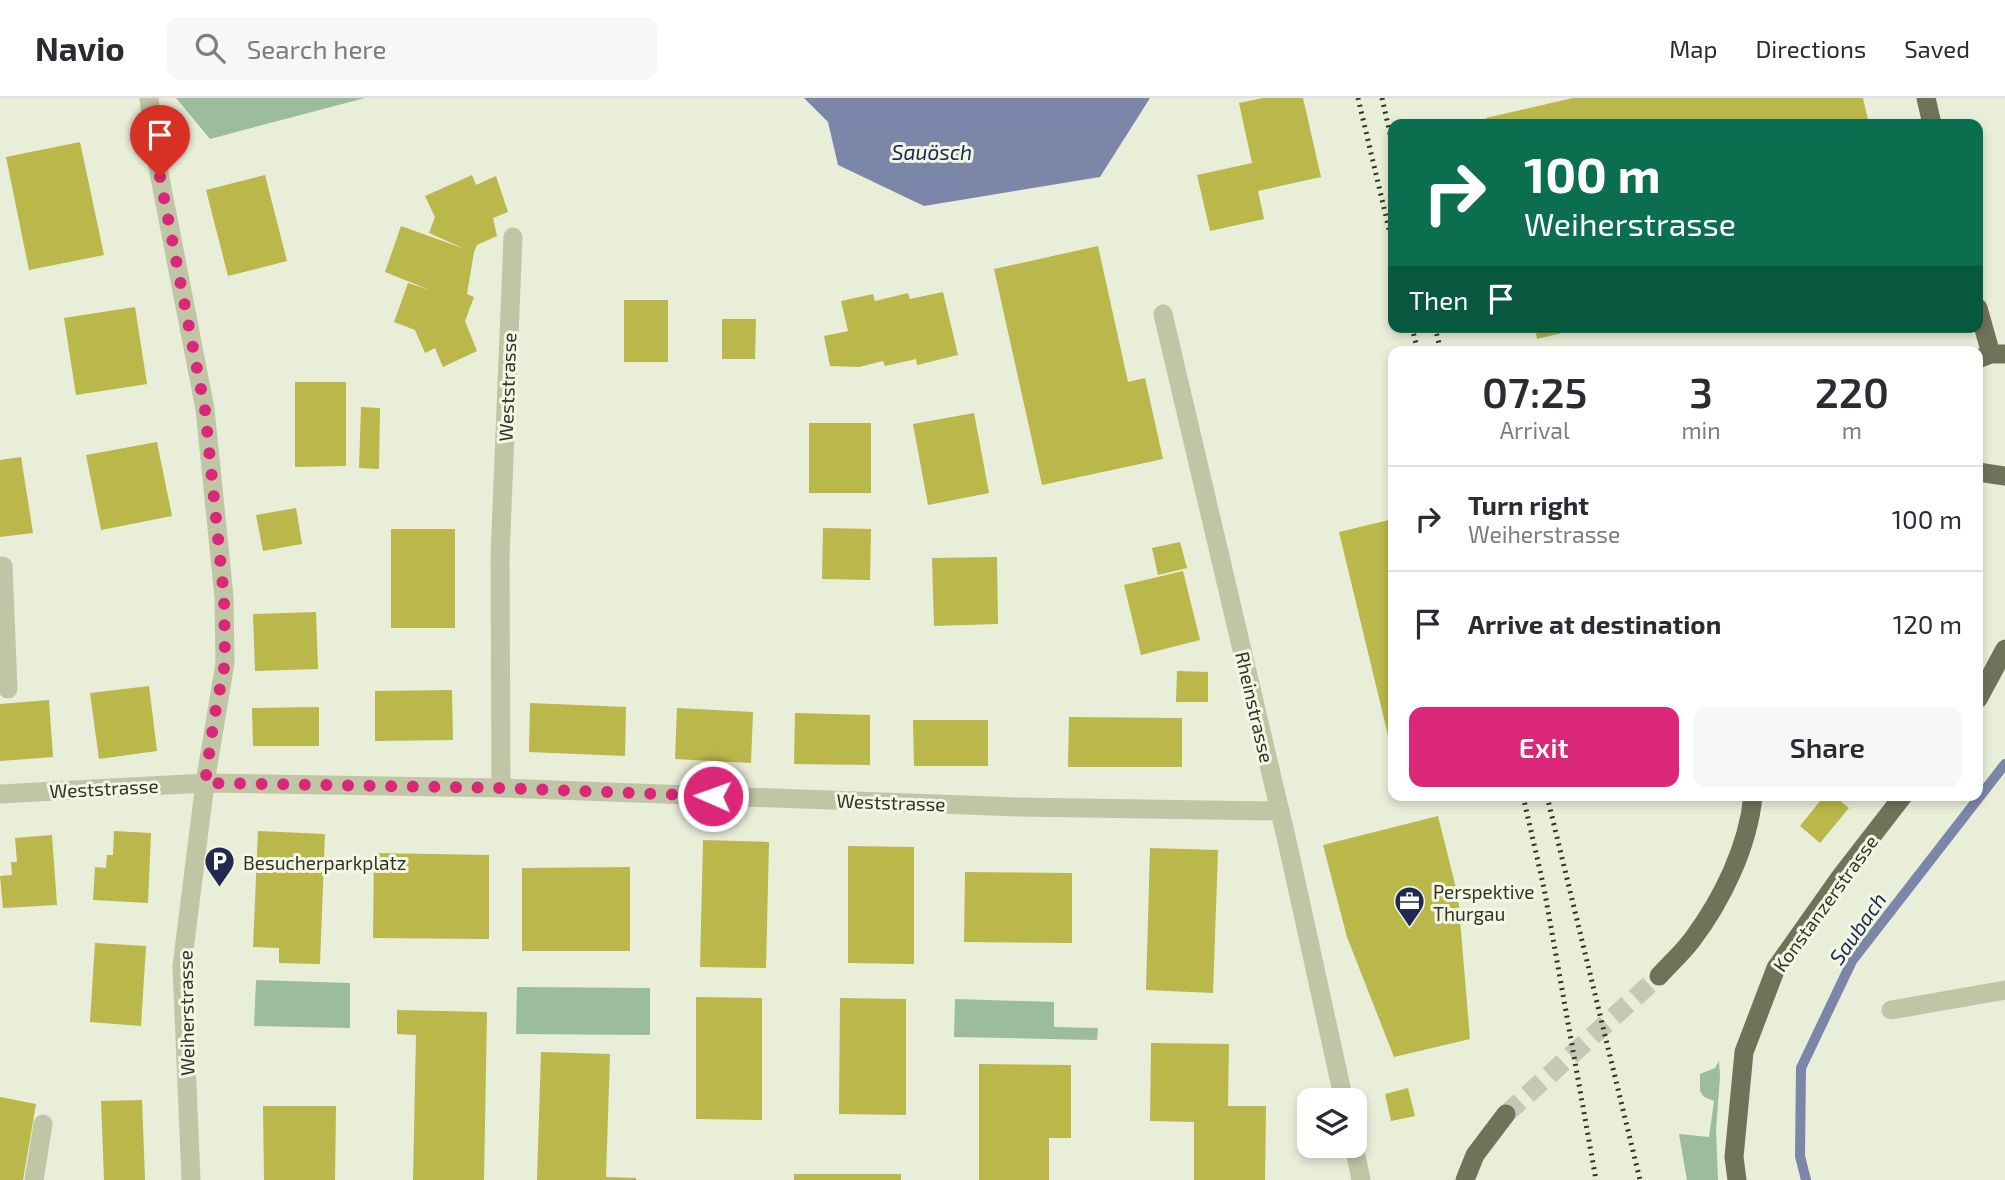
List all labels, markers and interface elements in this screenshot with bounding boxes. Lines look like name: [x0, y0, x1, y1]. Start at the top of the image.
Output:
search box: [167, 17, 657, 80]
text: Navio: [35, 28, 125, 68]
icon: search: [191, 29, 229, 67]
text: Search here: [247, 33, 386, 64]
text: Map: [1669, 34, 1717, 63]
text: Directions: [1755, 34, 1866, 63]
text: Saved: [1904, 34, 1970, 63]
pin: [130, 105, 190, 177]
icon: arrive: [141, 116, 179, 154]
water label: Sauösch: [892, 139, 972, 164]
text: 100 m: [1524, 144, 1661, 203]
icon: right: [1409, 147, 1500, 238]
text: Weiherstrasse: [1524, 204, 1736, 242]
icon: arrive: [1482, 280, 1520, 318]
text: Then: [1409, 284, 1468, 315]
street label: Weststrasse: [494, 332, 520, 442]
text: 07:25: [1482, 366, 1587, 416]
text: 3: [1689, 366, 1713, 416]
text: 220: [1815, 366, 1889, 416]
text: Arrival: [1500, 416, 1570, 444]
text: min: [1681, 416, 1721, 444]
text: m: [1842, 416, 1862, 444]
text: Turn right: [1468, 489, 1589, 520]
icon: right: [1409, 500, 1447, 538]
text: 100 m: [1892, 503, 1962, 534]
text: Weiherstrasse: [1468, 520, 1620, 548]
icon: arrive: [1409, 605, 1447, 643]
text: Arrive at destination: [1468, 608, 1721, 639]
text: 120 m: [1893, 608, 1962, 639]
street label: Rheinstrasse: [1231, 649, 1279, 765]
button: Exit: [1409, 707, 1679, 787]
button: Share: [1693, 707, 1962, 787]
position arrow: [676, 759, 750, 833]
street label: Weststrasse: [49, 774, 159, 802]
street label: Weststrasse: [836, 789, 946, 815]
street label: Konstanzerstrasse: [1768, 830, 1882, 976]
parking icon: Besucherparkplatz: [203, 845, 237, 889]
place label: Besucherparkplatz: [243, 851, 406, 874]
place label: Perspektive Thurgau: [1433, 880, 1535, 925]
office icon: Perspektive Thurgau: [1393, 885, 1427, 929]
water label: Saubach: [1823, 887, 1891, 969]
street label: Weiherstrasse: [173, 950, 199, 1076]
map controls: [1297, 1088, 1367, 1158]
button: layers: [1297, 1088, 1367, 1158]

